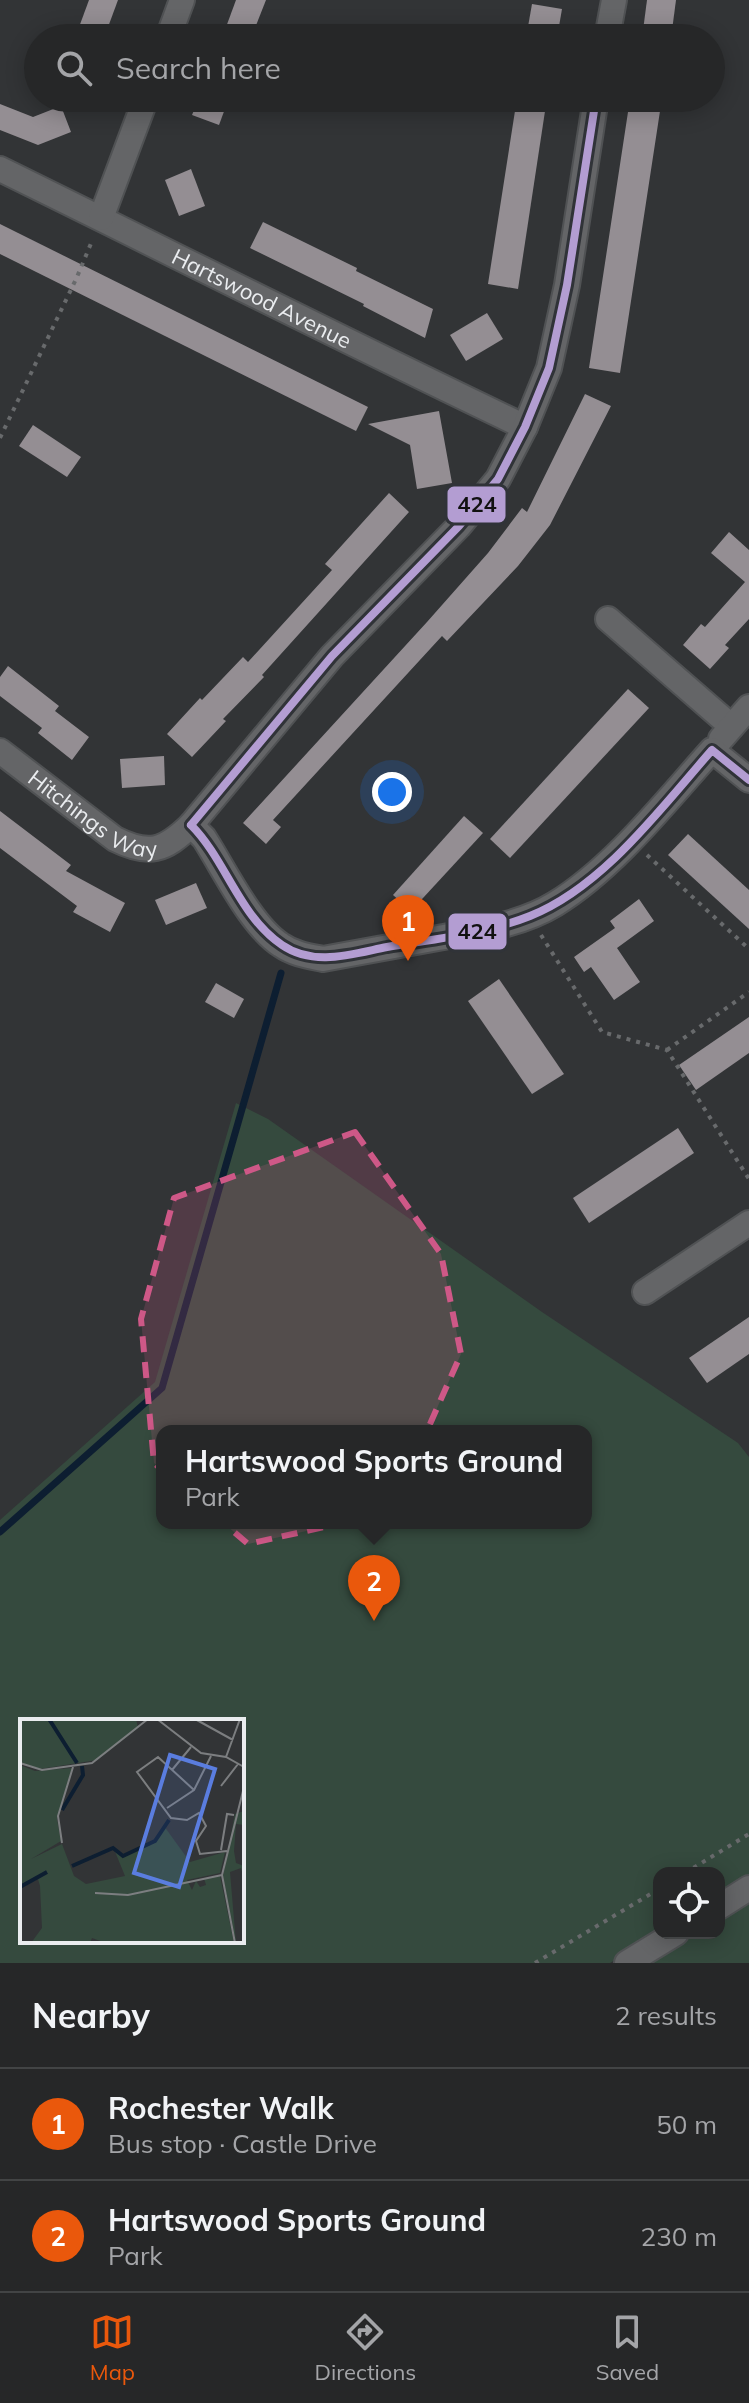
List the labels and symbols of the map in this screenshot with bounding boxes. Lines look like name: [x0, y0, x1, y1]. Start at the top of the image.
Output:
street label: Hartswood Avenue: [167, 242, 356, 355]
line badge: 424: [446, 485, 507, 524]
text: 424: [457, 490, 497, 518]
street label: Hitchings Way: [23, 764, 159, 863]
your location: [372, 772, 412, 812]
pin: 1: [382, 895, 434, 961]
line badge: 424: [447, 912, 508, 951]
text: 424: [457, 917, 497, 945]
pin: 2: [348, 1555, 400, 1621]
inset map: [20, 1719, 244, 1943]

